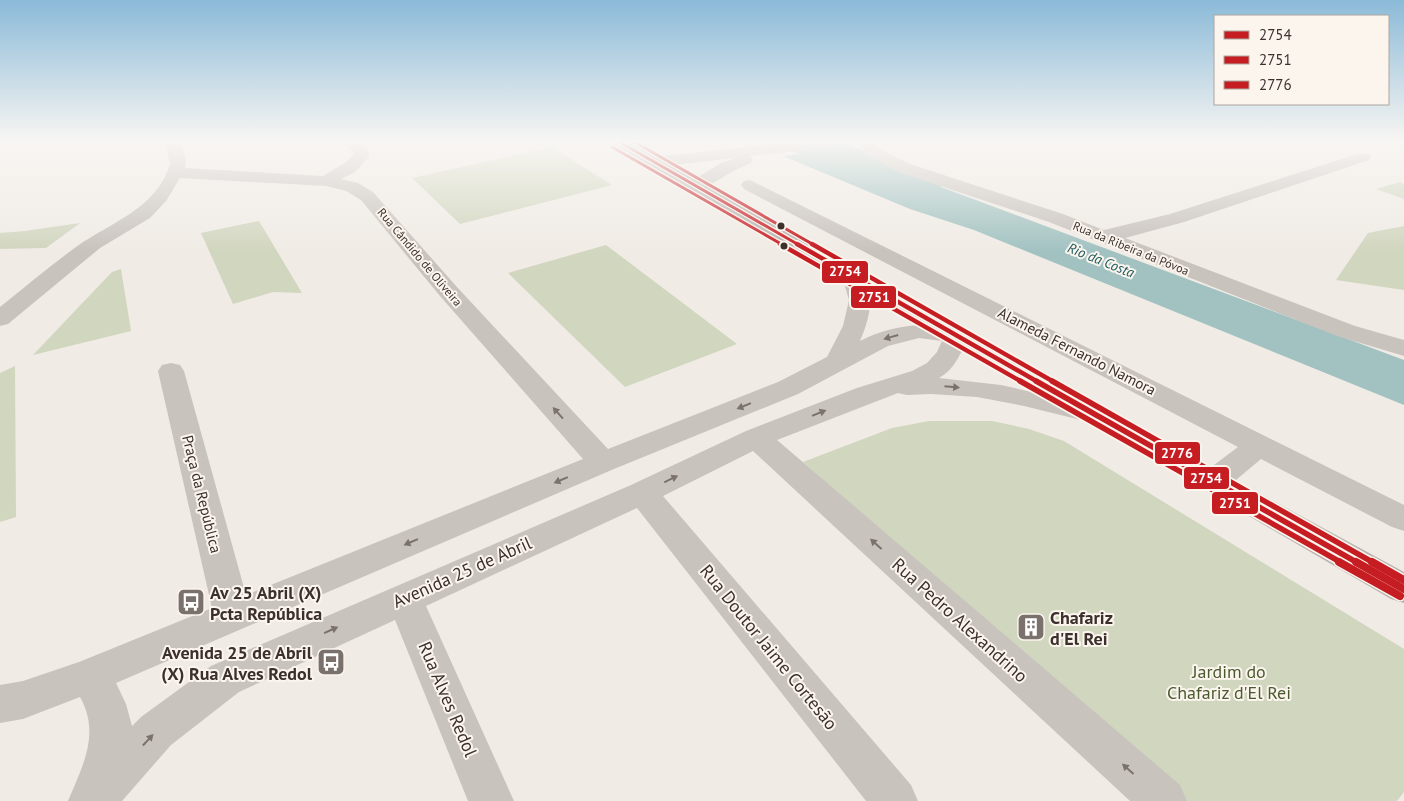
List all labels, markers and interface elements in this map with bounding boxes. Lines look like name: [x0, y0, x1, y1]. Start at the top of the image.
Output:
legend: [1214, 15, 1389, 105]
text: 2754: [1259, 25, 1292, 44]
text: 2751: [1259, 50, 1292, 69]
text: 2776: [1259, 75, 1292, 94]
street label: Rua Cândido de Oliveira: [375, 205, 465, 309]
street label: Rua da Ribeira da Póvoa: [1071, 218, 1191, 278]
unlabelled marker: [776, 221, 786, 231]
water label: Rio da Costa: [1065, 238, 1137, 282]
unlabelled marker: [779, 241, 789, 251]
line badge: 2754: [821, 260, 869, 284]
text: 2754: [829, 262, 861, 280]
line badge: 2751: [850, 285, 897, 309]
text: 2751: [858, 288, 890, 306]
street label: Alameda Fernando Namora: [995, 303, 1159, 399]
one-way arrow: [883, 333, 898, 341]
one-way arrow: [944, 383, 960, 391]
one-way arrow: [737, 402, 751, 410]
one-way arrow: [552, 408, 564, 420]
one-way arrow: [812, 408, 827, 416]
street label: Praça da República: [178, 433, 226, 555]
line badge: 2776: [1154, 441, 1201, 465]
text: 2776: [1161, 444, 1193, 462]
line badge: 2754: [1183, 466, 1230, 490]
text: 2754: [1190, 469, 1222, 487]
one-way arrow: [664, 475, 678, 483]
one-way arrow: [554, 476, 568, 484]
line badge: 2751: [1211, 491, 1259, 515]
text: 2751: [1219, 494, 1251, 512]
street label: Avenida 25 de Abril: [389, 531, 536, 613]
one-way arrow: [870, 538, 882, 550]
one-way arrow: [404, 539, 418, 547]
street label: Rua Pedro Alexandrino: [887, 553, 1033, 687]
street label: Rua Doutor Jaime Cortesão: [695, 560, 843, 734]
place label: Av 25 Abril (X) Pcta República: [210, 581, 322, 625]
bus stop icon: Av 25 Abril (X) Pcta República: [176, 587, 206, 617]
place label: Chafariz d'El Rei: [1050, 606, 1113, 650]
building icon: Chafariz d'El Rei: [1016, 612, 1046, 642]
one-way arrow: [324, 626, 338, 634]
street label: Rua Alves Redol: [413, 638, 483, 761]
place label: Avenida 25 de Abril (X) Rua Alves Redol: [161, 641, 313, 685]
bus stop icon: Avenida 25 de Abril (X) Rua Alves Redol: [316, 647, 346, 677]
park label: Jardim do Chafariz d'El Rei: [1167, 660, 1291, 704]
one-way arrow: [142, 734, 154, 746]
one-way arrow: [1121, 763, 1134, 774]

